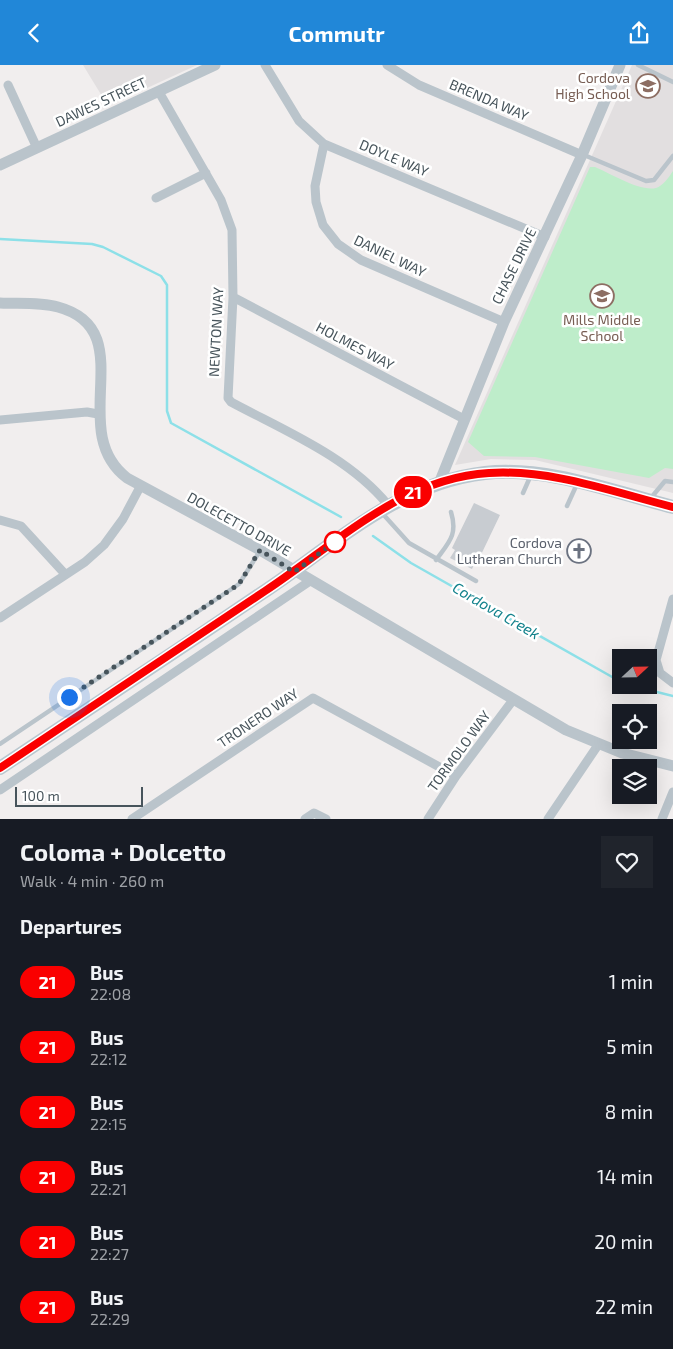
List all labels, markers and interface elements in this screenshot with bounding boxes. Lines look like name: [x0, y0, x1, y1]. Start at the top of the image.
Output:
icon: back: [20, 19, 48, 47]
icon: share: [625, 19, 653, 47]
text: Commutr: [288, 20, 385, 46]
place label: Cordova High School: [555, 69, 631, 102]
street label: DAWES STREET: [53, 73, 149, 130]
school or university icon: Cordova High School: [635, 73, 661, 99]
street label: BRENDA WAY: [447, 75, 531, 124]
street label: DOYLE WAY: [357, 135, 431, 180]
street label: CHASE DRIVE: [488, 225, 539, 307]
street label: DANIEL WAY: [351, 231, 429, 280]
school or university icon: Mills Middle School: [589, 283, 615, 309]
street label: NEWTON WAY: [205, 287, 226, 377]
place label: Mills Middle School: [563, 311, 641, 344]
street label: HOLMES WAY: [313, 318, 397, 373]
line badge: 21: [390, 476, 436, 508]
text: 21: [404, 481, 422, 503]
street label: DOLECETTO DRIVE: [184, 488, 294, 559]
unlabelled marker: [324, 531, 346, 553]
place label: Cordova Lutheran Church: [457, 534, 562, 567]
church icon: Cordova Lutheran Church: [566, 538, 592, 564]
water label: Cordova Creek: [450, 578, 544, 642]
north arrow: [612, 649, 658, 694]
map controls: [612, 649, 657, 804]
street label: TRONERO WAY: [214, 684, 301, 751]
your location: [57, 685, 82, 710]
button: locate: [612, 704, 657, 749]
street label: TORMOLO WAY: [424, 707, 494, 794]
button: layers: [612, 759, 657, 804]
scale bar: [15, 784, 142, 807]
text: 100 m: [22, 787, 60, 804]
button: heart: [601, 836, 653, 888]
text: Coloma + Dolcetto: [20, 837, 226, 866]
text: Walk · 4 min · 260 m: [20, 871, 164, 890]
text: Departures: [20, 915, 122, 938]
text: Bus: [90, 961, 124, 984]
text: 1 min: [609, 970, 653, 993]
text: 21: [38, 971, 57, 993]
text: 22:08: [90, 984, 131, 1003]
text: Bus: [90, 1026, 124, 1049]
text: 5 min: [606, 1035, 653, 1058]
text: 21: [38, 1036, 57, 1058]
text: 22:12: [90, 1049, 127, 1068]
text: Bus: [90, 1091, 124, 1114]
text: 8 min: [605, 1100, 653, 1123]
text: 21: [38, 1101, 57, 1123]
text: 22:15: [90, 1114, 127, 1133]
text: Bus: [90, 1156, 124, 1179]
text: 14 min: [597, 1165, 653, 1188]
text: 21: [38, 1166, 57, 1188]
text: 22:21: [90, 1179, 127, 1198]
text: Bus: [90, 1221, 124, 1244]
text: 20 min: [594, 1230, 653, 1253]
text: 21: [38, 1231, 57, 1253]
text: 22:27: [90, 1244, 129, 1263]
text: Bus: [90, 1286, 124, 1309]
text: 22 min: [595, 1295, 653, 1318]
text: 21: [38, 1296, 57, 1318]
text: 22:29: [90, 1309, 130, 1328]

